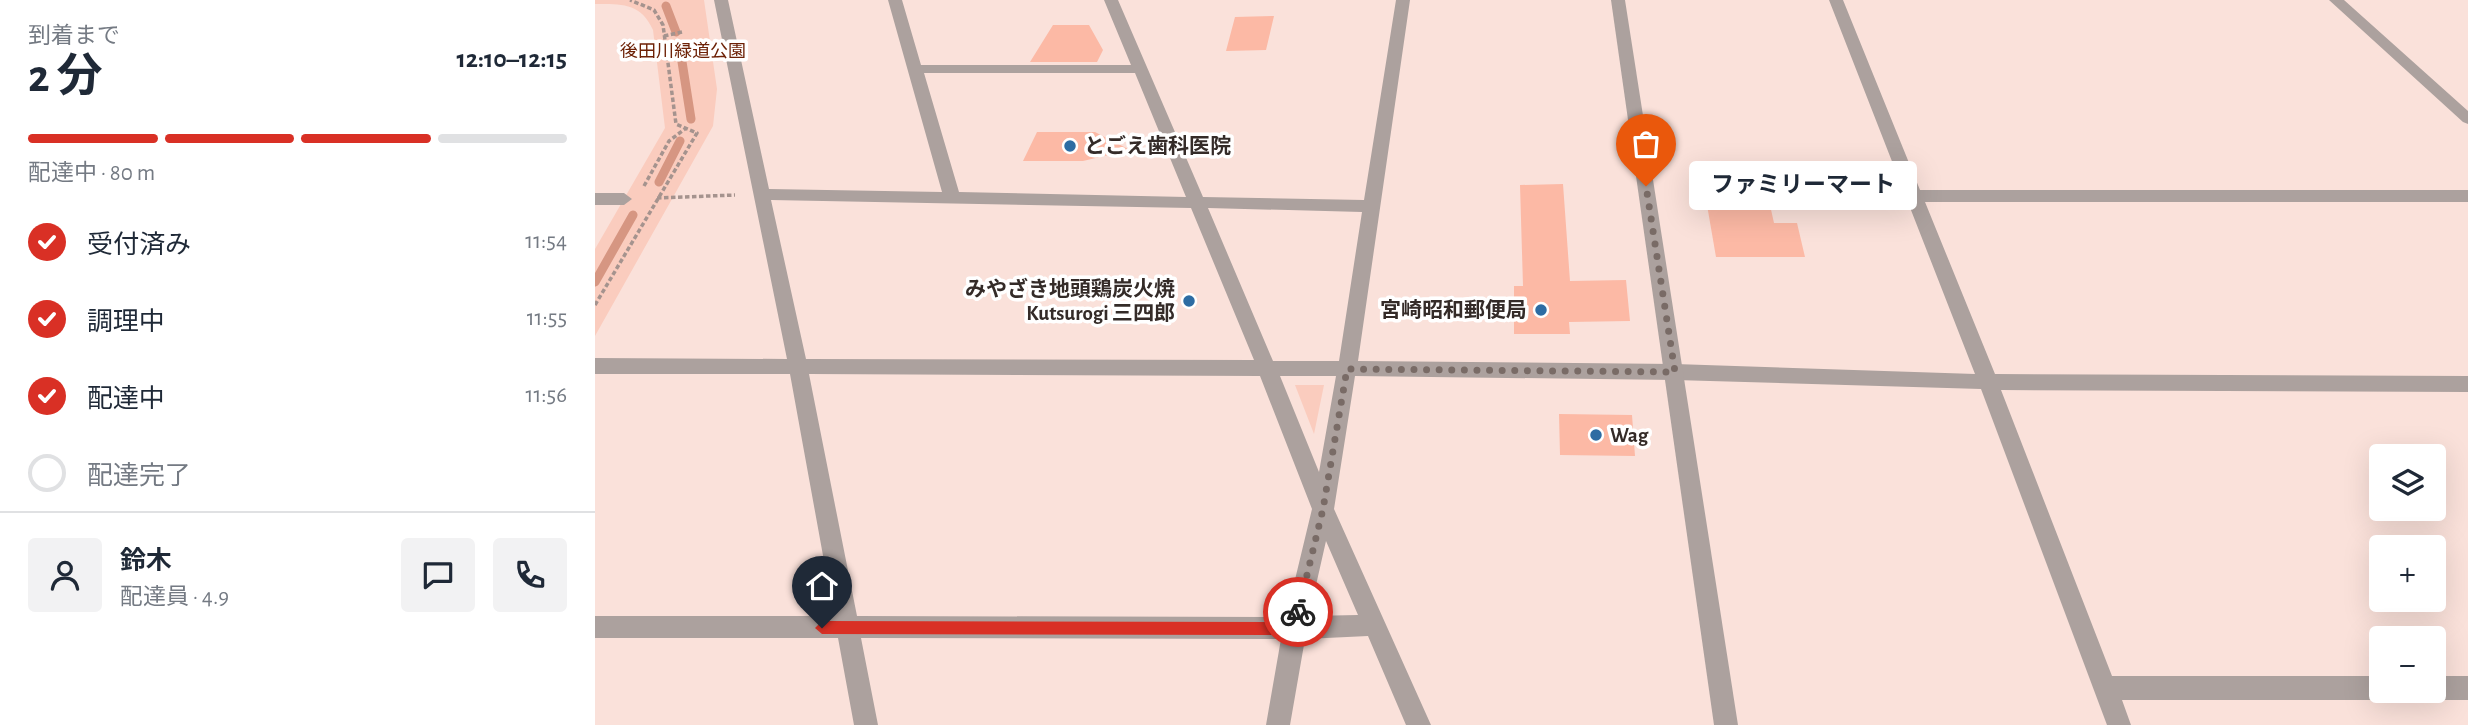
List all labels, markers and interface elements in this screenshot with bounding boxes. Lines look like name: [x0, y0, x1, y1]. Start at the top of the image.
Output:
text: 到着まで: [28, 25, 120, 48]
park label: 後田川緑道公園: [620, 41, 746, 61]
text: 12:10–12:15: [456, 46, 567, 72]
text: 2 分: [28, 54, 103, 100]
pin: [1616, 114, 1676, 186]
icon: bag: [1627, 125, 1665, 163]
place label: とごえ歯科医院: [1084, 134, 1231, 157]
marker: とごえ歯科医院: [1062, 138, 1078, 154]
text: 配達中 · 80 m: [28, 162, 155, 185]
callout: ファミリーマート: [1688, 162, 1915, 210]
text: ファミリーマート: [1711, 174, 1895, 197]
icon: check: [28, 223, 66, 261]
text: 11:54: [525, 230, 567, 253]
text: 受付済み: [87, 232, 191, 258]
place label: みやざき地頭鶏炭火焼 Kutsurogi 三四郎: [965, 277, 1175, 324]
marker: みやざき地頭鶏炭火焼 Kutsurogi 三四郎: [1181, 293, 1197, 309]
place label: 宮崎昭和郵便局: [1380, 299, 1527, 321]
icon: check: [28, 300, 66, 338]
marker: 宮崎昭和郵便局: [1533, 302, 1549, 318]
text: 11:55: [527, 307, 567, 330]
text: 調理中: [87, 309, 165, 335]
icon: check: [28, 377, 66, 415]
text: 11:56: [525, 384, 567, 407]
text: 配達中: [87, 386, 165, 412]
place label: Wag: [1610, 425, 1649, 446]
marker: Wag: [1588, 427, 1604, 443]
map controls: [2369, 444, 2446, 703]
button: layers: [2369, 444, 2446, 521]
text: 配達完了: [87, 463, 191, 489]
button: +: [2369, 535, 2446, 612]
button: person: [28, 538, 102, 612]
button: chat: [401, 538, 475, 612]
button: phone: [493, 538, 567, 612]
text: 鈴木: [120, 548, 172, 574]
pin: [792, 556, 852, 628]
icon: home: [803, 567, 841, 605]
courier: [1263, 577, 1333, 647]
text: 配達員 · 4.9: [120, 586, 229, 609]
icon: bike: [1279, 593, 1317, 631]
button: −: [2369, 626, 2446, 703]

